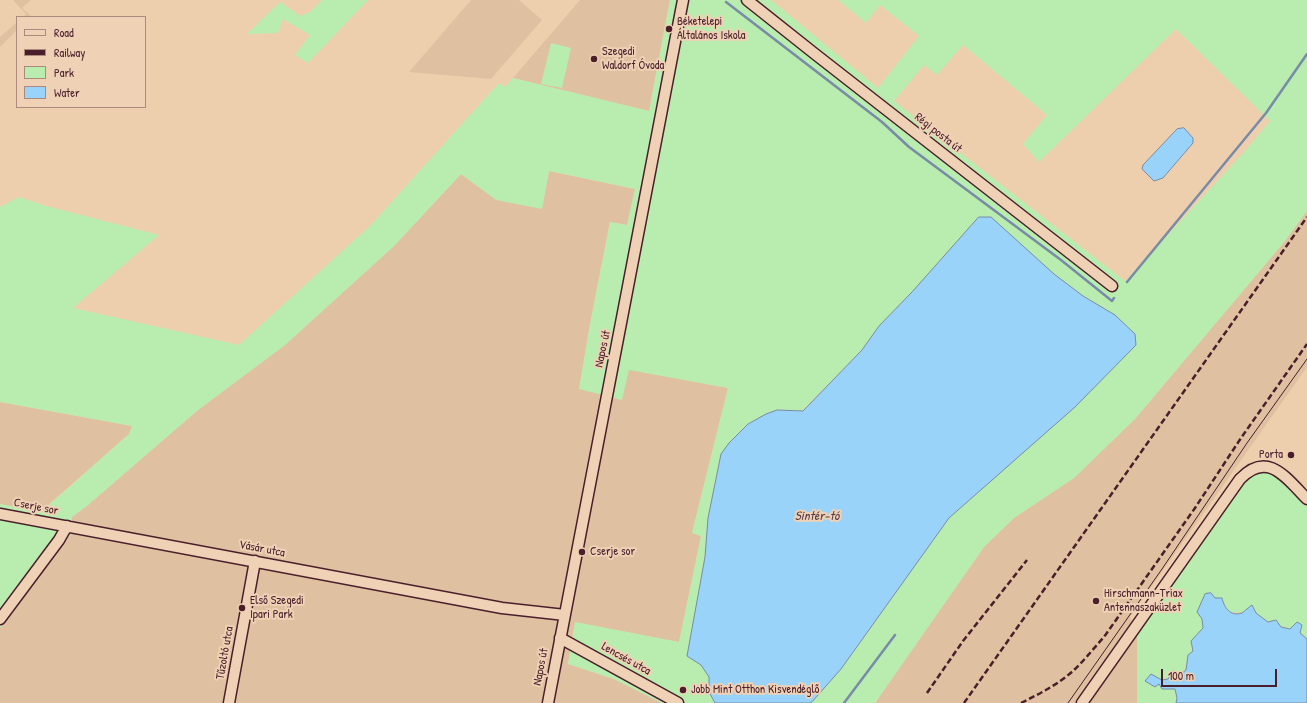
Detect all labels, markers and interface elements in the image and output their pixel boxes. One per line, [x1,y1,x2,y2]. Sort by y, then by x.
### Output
place label: Béketelepi Általános Iskola [677,15,746,43]
legend [16,16,146,108]
text: Road [54,24,74,41]
marker: Béketelepi Általános Iskola [664,24,674,34]
text: Railway [54,44,85,61]
place label: Szegedi Waldorf Óvoda [602,45,664,73]
marker: Szegedi Waldorf Óvoda [589,54,599,64]
text: Park [54,64,74,81]
text: Water [54,84,80,101]
street label: Régi posta út [911,110,965,156]
street label: Napos út [592,329,614,369]
place label: Porta [1259,448,1283,462]
marker: Porta [1286,450,1296,460]
street label: Cserje sor [13,496,59,518]
water label: Sintér-tó [795,509,839,525]
street label: Vásár utca [238,538,286,560]
place label: Cserje sor [590,545,635,559]
marker: Cserje sor [577,547,587,557]
place label: Hirschmann-Triax Antennaszaküzlet [1104,587,1183,615]
place label: Első Szegedi Ipari Park [250,594,304,622]
marker: Hirschmann-Triax Antennaszaküzlet [1091,596,1101,606]
marker: Első Szegedi Ipari Park [237,603,247,613]
street label: Tűzoltó utca [213,625,237,681]
street label: Lencsés utca [599,640,653,678]
street label: Napos út [530,647,552,687]
scale bar [1163,661,1279,687]
text: 100 m [1168,667,1194,684]
place label: Jobb Mint Otthon Kisvendéglő [691,683,819,697]
marker: Jobb Mint Otthon Kisvendéglő [678,685,688,695]

